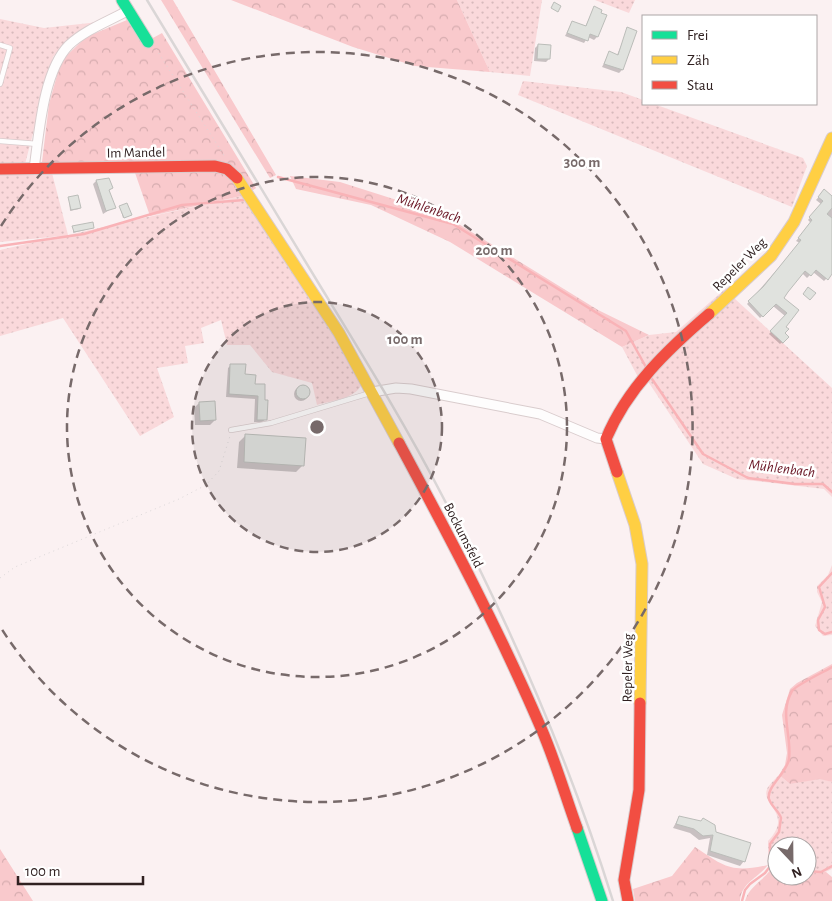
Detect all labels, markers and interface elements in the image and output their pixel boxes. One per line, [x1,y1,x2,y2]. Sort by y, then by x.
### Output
legend [642,15,817,105]
text: Frei [687,28,708,43]
text: Zäh [687,53,710,68]
text: Stau [687,78,714,93]
street label: Im Mandel [107,145,166,161]
text: 300 m [564,155,600,170]
water label: Mühlenbach [395,191,463,226]
street label: Repeler Weg [710,235,769,294]
text: 200 m [475,243,513,258]
text: 100 m [387,332,423,347]
centre of rings [308,418,326,436]
water label: Mühlenbach [748,457,816,480]
street label: Bockumsfeld [441,501,485,570]
street label: Repeler Weg [620,633,636,703]
north arrow [767,836,817,886]
scale bar [18,854,142,886]
text: 100 m [25,864,60,879]
text: N [789,864,804,880]

